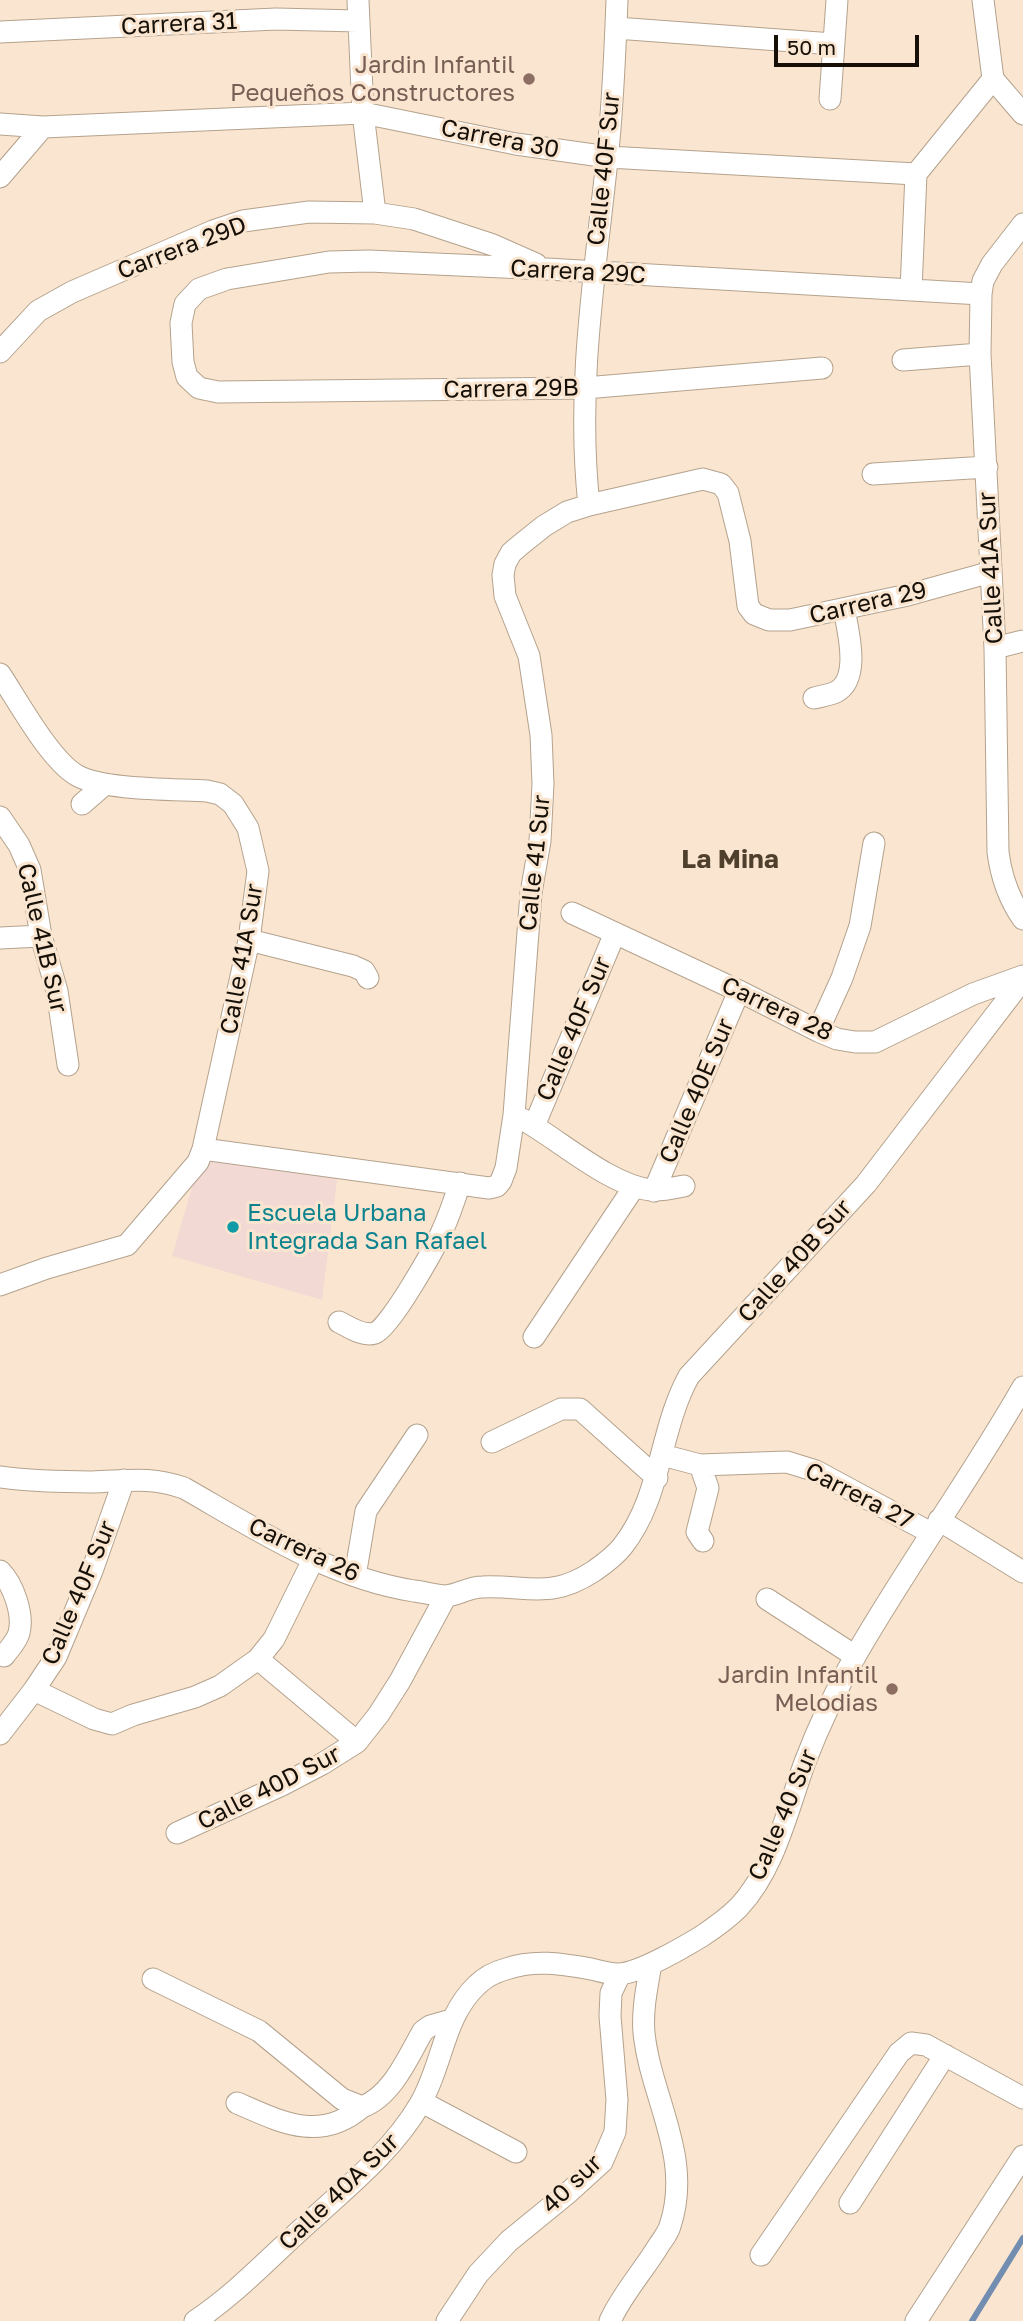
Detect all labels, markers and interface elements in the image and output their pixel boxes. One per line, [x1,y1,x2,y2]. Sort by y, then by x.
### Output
street label: Carrera 31 [120,7,238,41]
scale bar [778,21,923,65]
text: 50 m [787,34,836,60]
place label: Jardin Infantil Pequeños Constructores [230,51,515,107]
marker: Jardin Infantil Pequeños Constructores [521,71,537,87]
street label: Calle 40F Sur [582,91,626,247]
street label: Carrera 30 [438,113,562,165]
street label: Carrera 29D [113,210,251,286]
street label: Carrera 29C [509,254,647,290]
street label: Carrera 29B [443,373,579,405]
street label: Calle 41A Sur [973,491,1009,645]
street label: Carrera 29 [807,576,929,630]
street label: Calle 41 Sur [514,794,556,932]
district label: La Mina [681,844,779,876]
street label: Calle 41B Sur [11,860,73,1016]
street label: Calle 41A Sur [215,881,269,1037]
street label: Calle 40F Sur [531,953,617,1105]
street label: Carrera 28 [717,971,837,1047]
street label: Calle 40E Sur [654,1014,740,1168]
street label: Calle 40B Sur [732,1193,858,1329]
place label: Escuela Urbana Integrada San Rafael [247,1199,487,1255]
marker: Escuela Urbana Integrada San Rafael [225,1219,241,1235]
street label: Carrera 27 [800,1456,918,1536]
street label: Carrera 26 [244,1512,364,1588]
street label: Calle 40F Sur [36,1517,122,1669]
place label: Jardin Infantil Melodias [718,1661,878,1717]
marker: Jardin Infantil Melodias [884,1681,900,1697]
street label: Calle 40D Sur [193,1740,345,1836]
street label: Calle 40 Sur [742,1745,824,1885]
street label: Calle 40A Sur [273,2128,405,2256]
street label: 40 sur [536,2149,608,2219]

